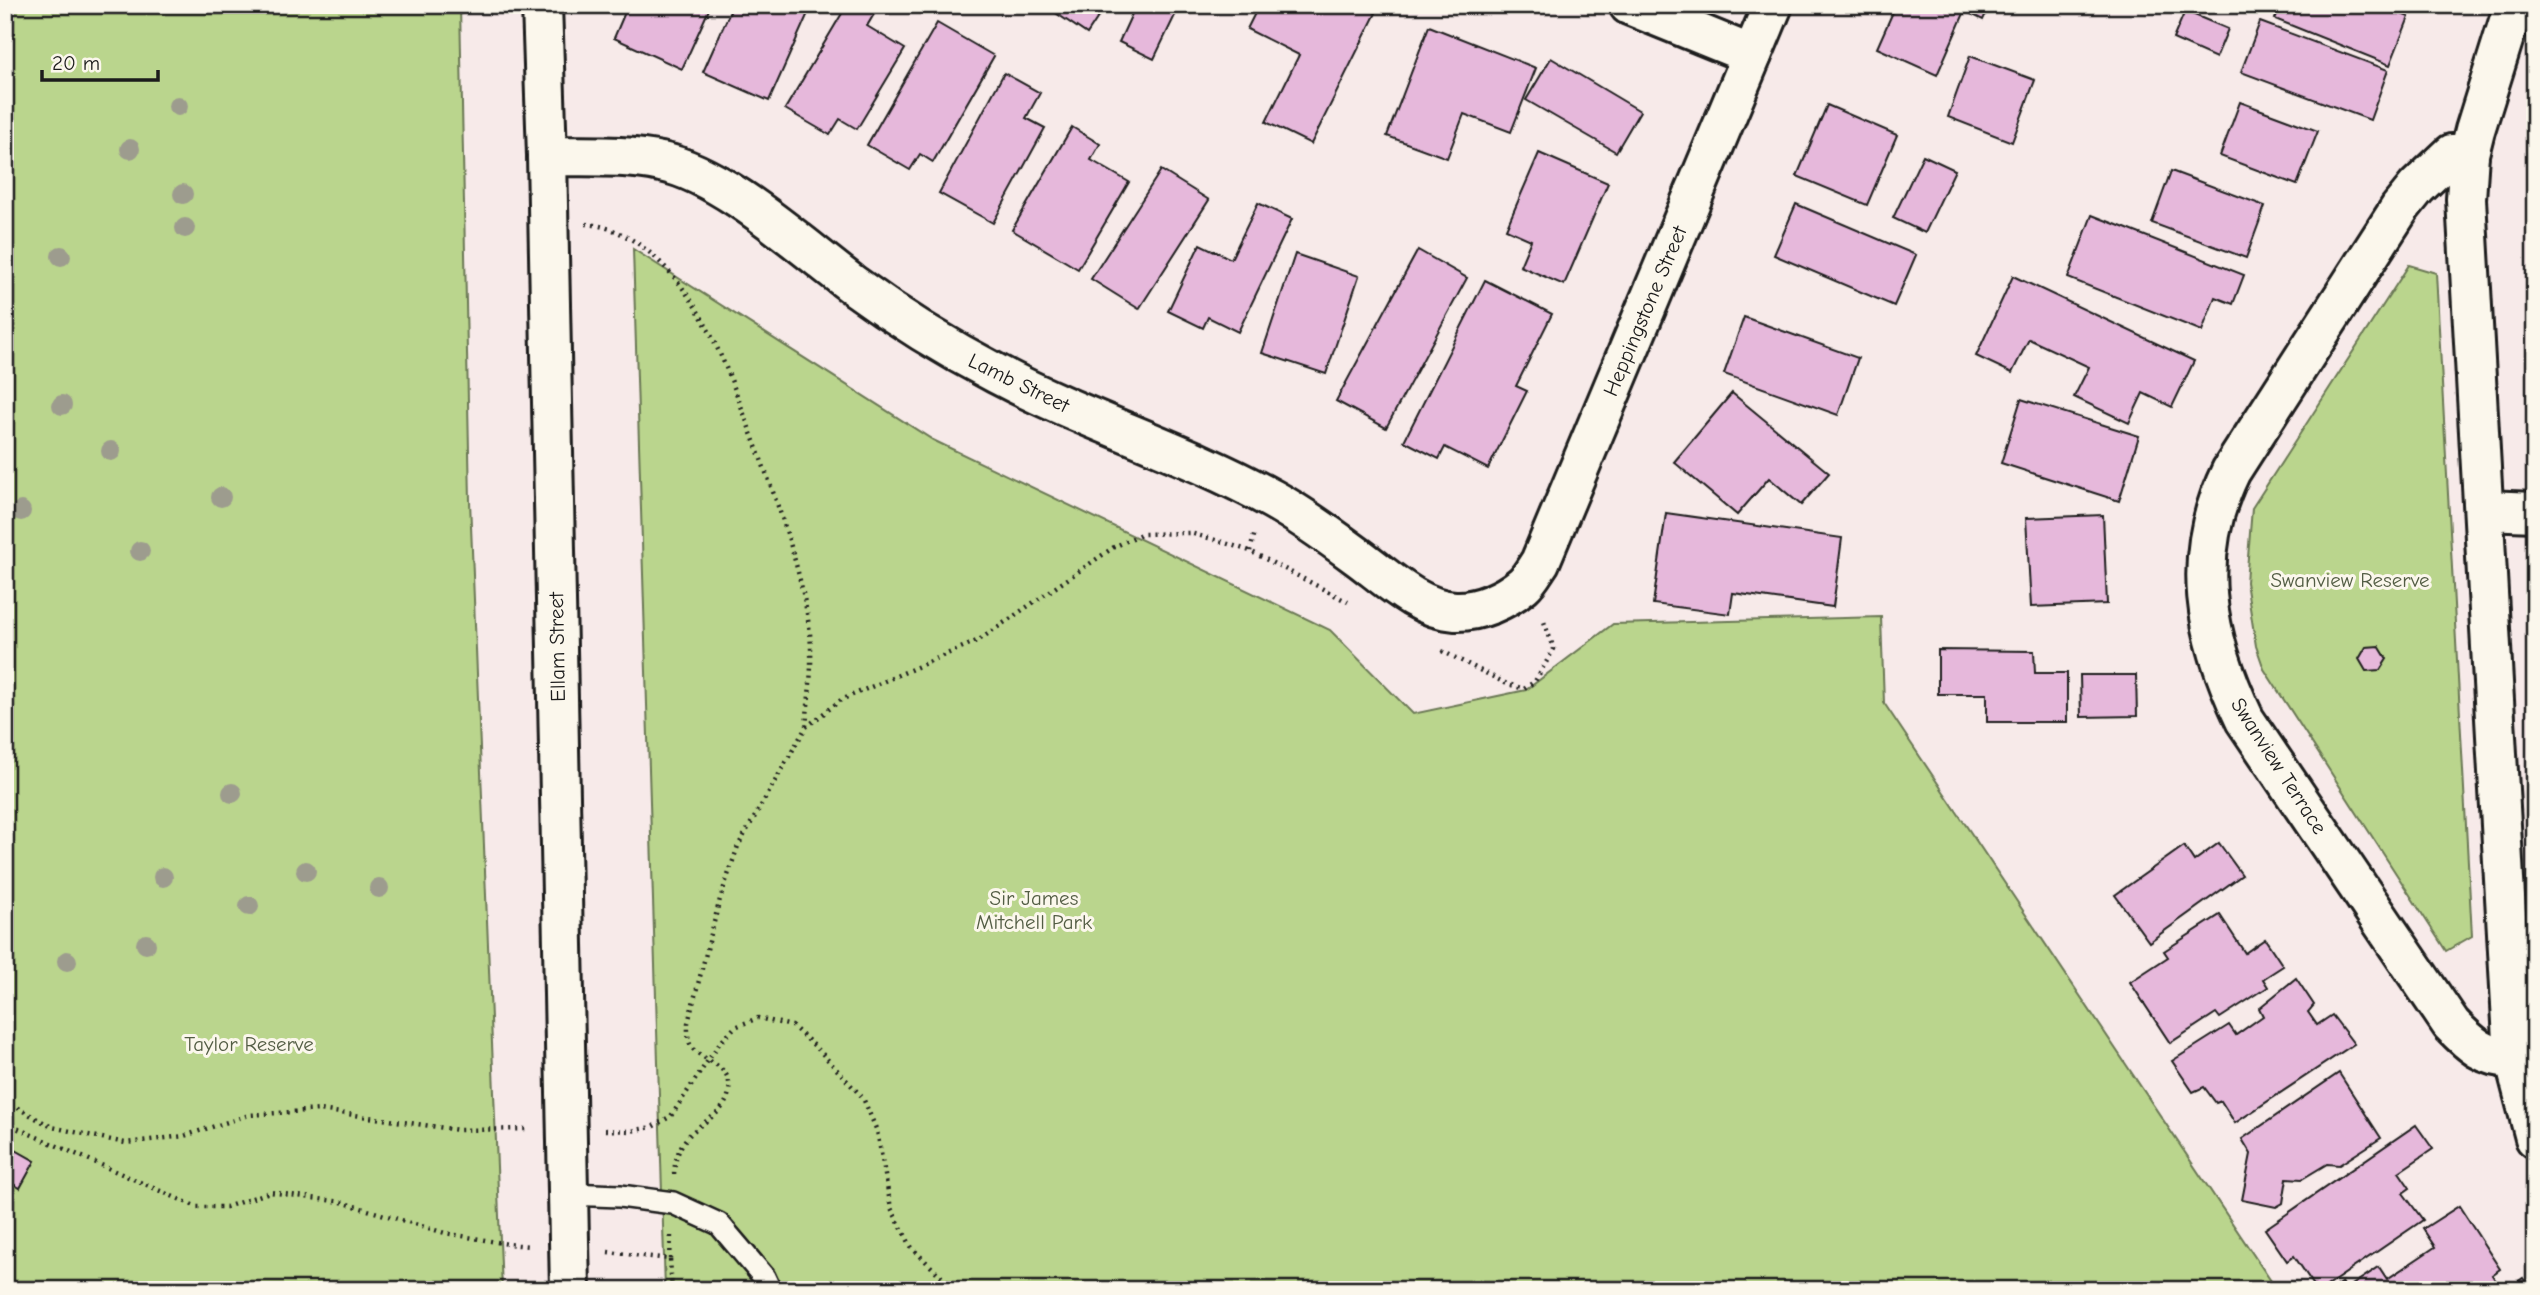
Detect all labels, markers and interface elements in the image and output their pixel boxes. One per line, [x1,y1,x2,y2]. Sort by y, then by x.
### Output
scale bar [42,38,158,82]
text: 20 m [52,51,100,75]
street label: Heppingstone Street [1598,221,1692,400]
street label: Lamb Street [965,348,1074,418]
park label: Swanview Reserve [2270,568,2430,592]
street label: Ellam Street [544,591,570,702]
street label: Swanview Terrace [2226,693,2332,839]
park label: Sir James Mitchell Park [976,886,1092,934]
park label: Taylor Reserve [184,1032,314,1056]

